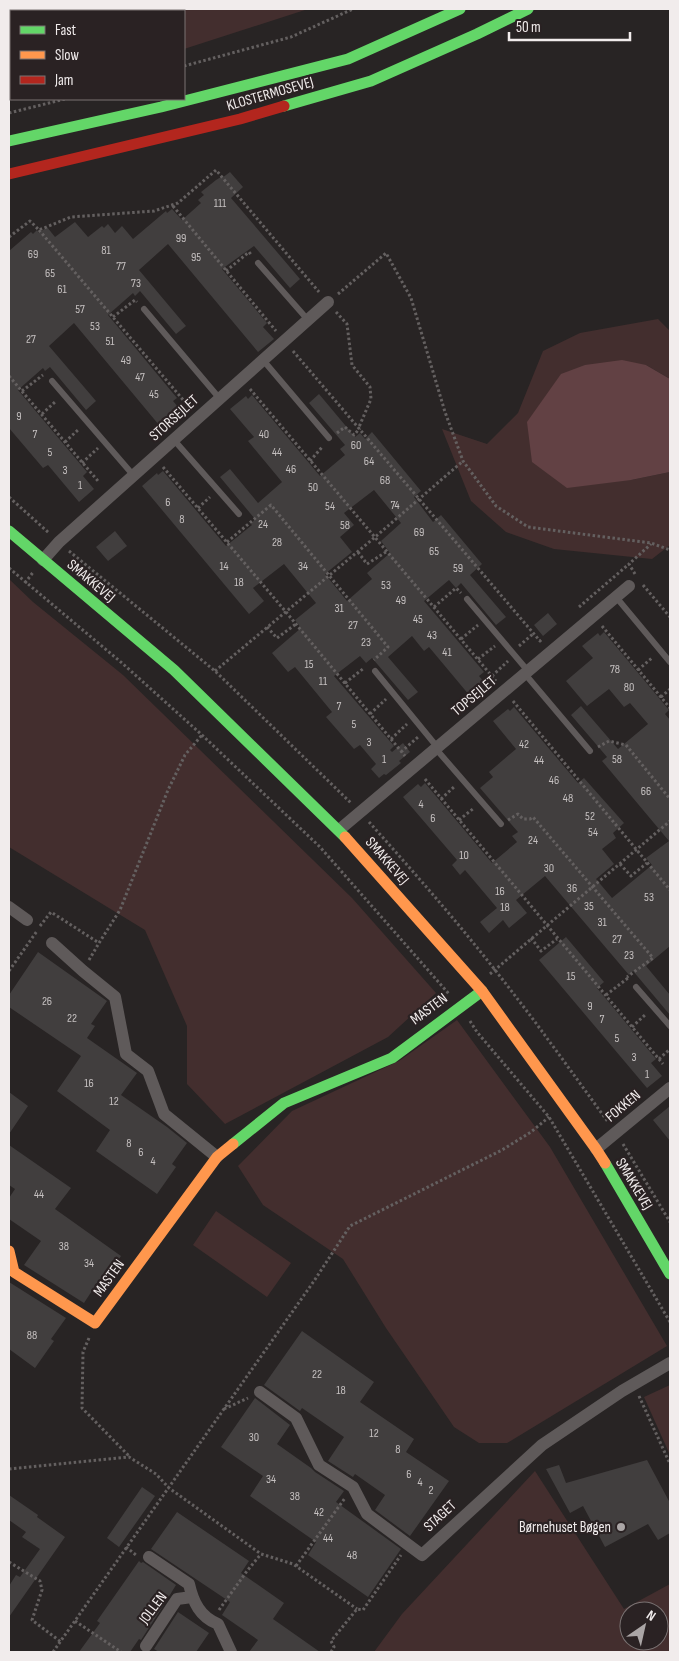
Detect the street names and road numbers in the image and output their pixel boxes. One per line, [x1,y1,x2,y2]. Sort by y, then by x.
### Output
street label: KLOSTERMOSEVEJ [224,73,316,115]
street label: STORSEJLET [145,391,203,445]
street label: SMAKKEVEJ [63,555,119,607]
street label: TOPSEJLET [448,672,500,720]
street label: SMAKKEVEJ [361,833,413,889]
street label: MASTEN [407,989,451,1029]
street label: FOKKEN [601,1086,645,1126]
street label: SMAKKEVEJ [611,1155,657,1213]
street label: MASTEN [89,1256,129,1300]
street label: STAGET [420,1496,460,1536]
street label: JOLLEN [134,1588,171,1629]

